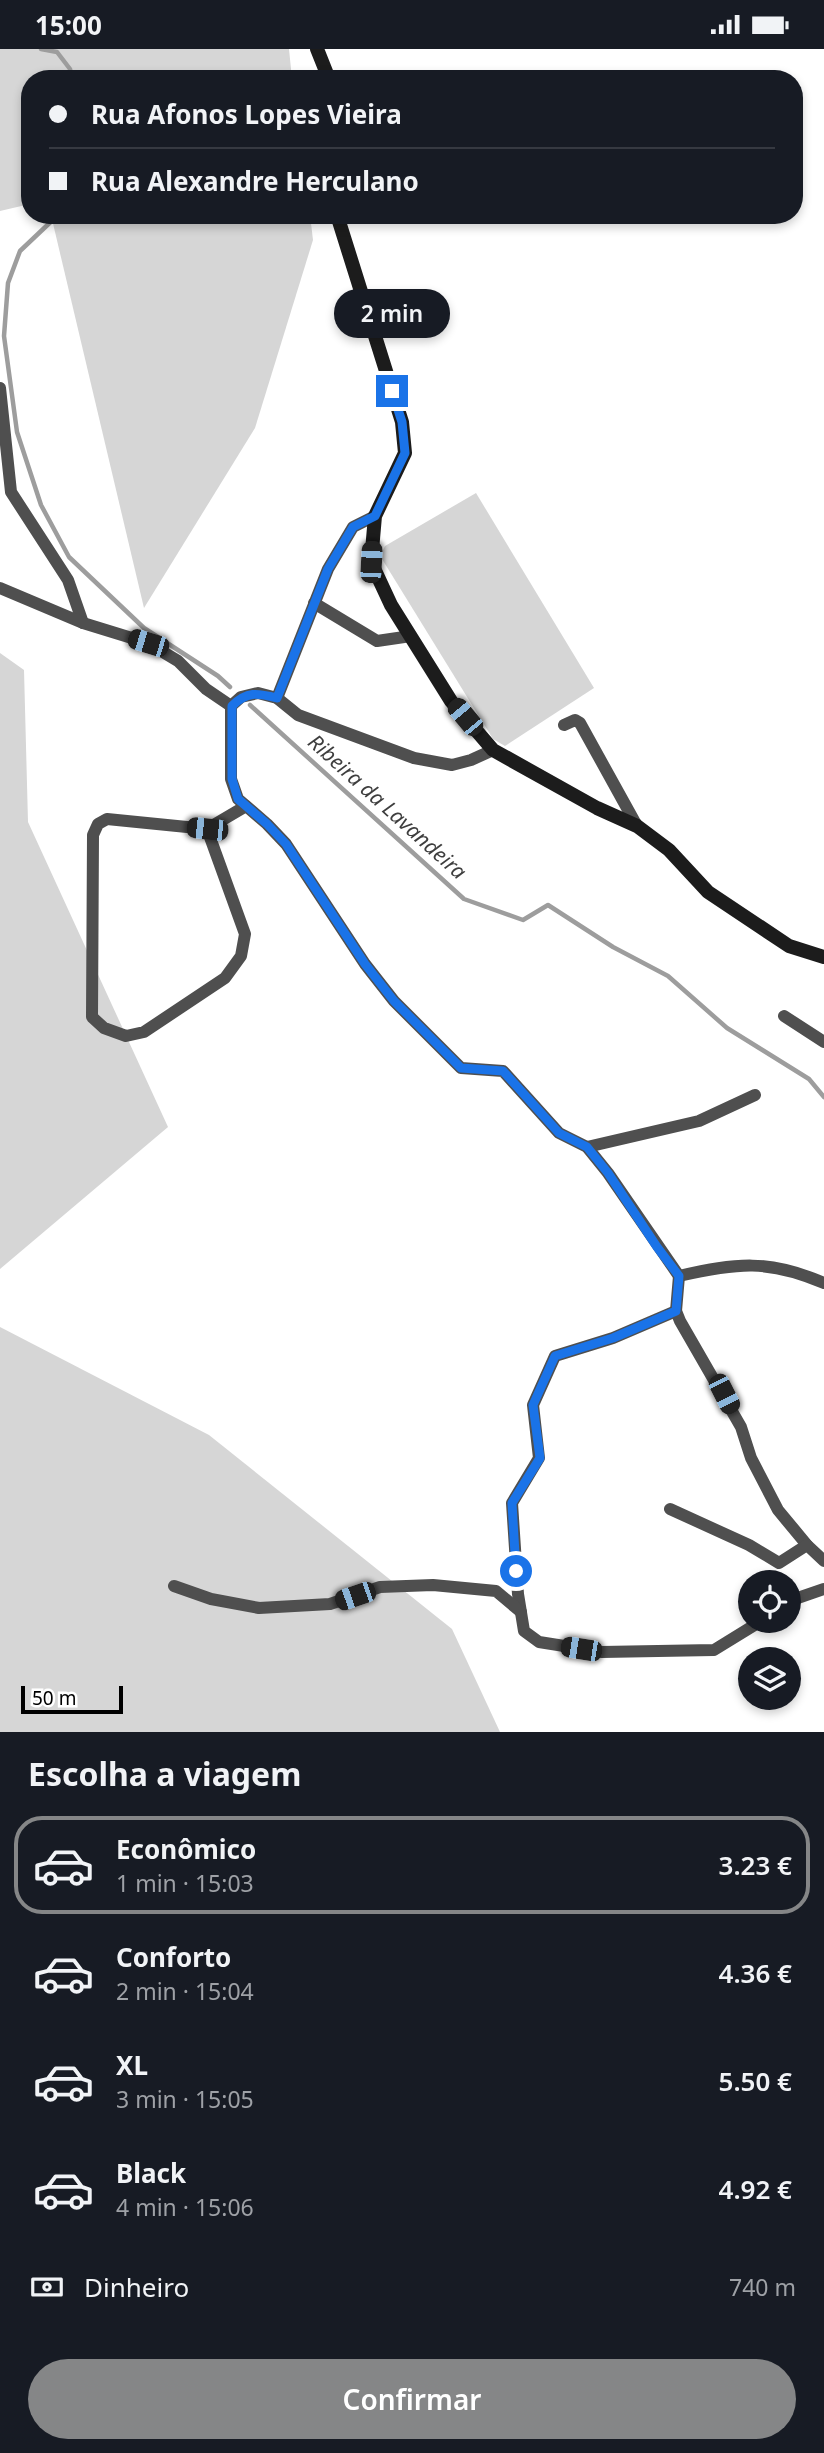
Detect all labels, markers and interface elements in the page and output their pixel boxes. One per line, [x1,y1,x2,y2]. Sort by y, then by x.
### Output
text: 15:00 [35,7,102,43]
text: Rua Afonos Lopes Vieira [91,96,402,132]
text: Rua Alexandre Herculano [91,163,419,199]
callout: 2 min [334,289,450,339]
text: 2 min [361,297,423,329]
route end [376,375,408,407]
car [360,540,383,584]
car [125,627,172,659]
car [444,694,487,740]
water label: Ribeira da Lavandeira [302,728,473,885]
car [186,816,229,842]
car [706,1371,743,1417]
route start [500,1555,532,1587]
map controls [738,1570,801,1710]
button: locate [738,1570,801,1633]
car [332,1579,379,1613]
car [559,1635,604,1663]
button: layers [738,1647,801,1710]
scale bar [21,1683,122,1715]
text: 50 m [32,1685,76,1711]
text: Escolha a viagem [28,1752,301,1795]
text: Econômico [116,1831,256,1867]
icon: car [32,1834,95,1897]
text: 3.23 € [719,1847,792,1883]
text: 1 min · 15:03 [116,1867,254,1899]
text: Conforto [116,1939,231,1975]
icon: car [32,1942,95,2005]
text: 4.36 € [719,1955,792,1991]
text: 2 min · 15:04 [116,1975,254,2007]
text: XL [116,2047,148,2083]
icon: car [32,2050,95,2113]
text: 5.50 € [719,2063,792,2099]
text: 3 min · 15:05 [116,2083,254,2115]
text: Black [116,2155,186,2191]
icon: car [32,2158,95,2221]
text: 4.92 € [719,2171,792,2207]
text: 4 min · 15:06 [116,2191,254,2223]
icon: cash [28,2268,66,2306]
text: Dinheiro [84,2269,189,2305]
text: 740 m [729,2271,796,2303]
button: Confirmar [28,2359,796,2439]

